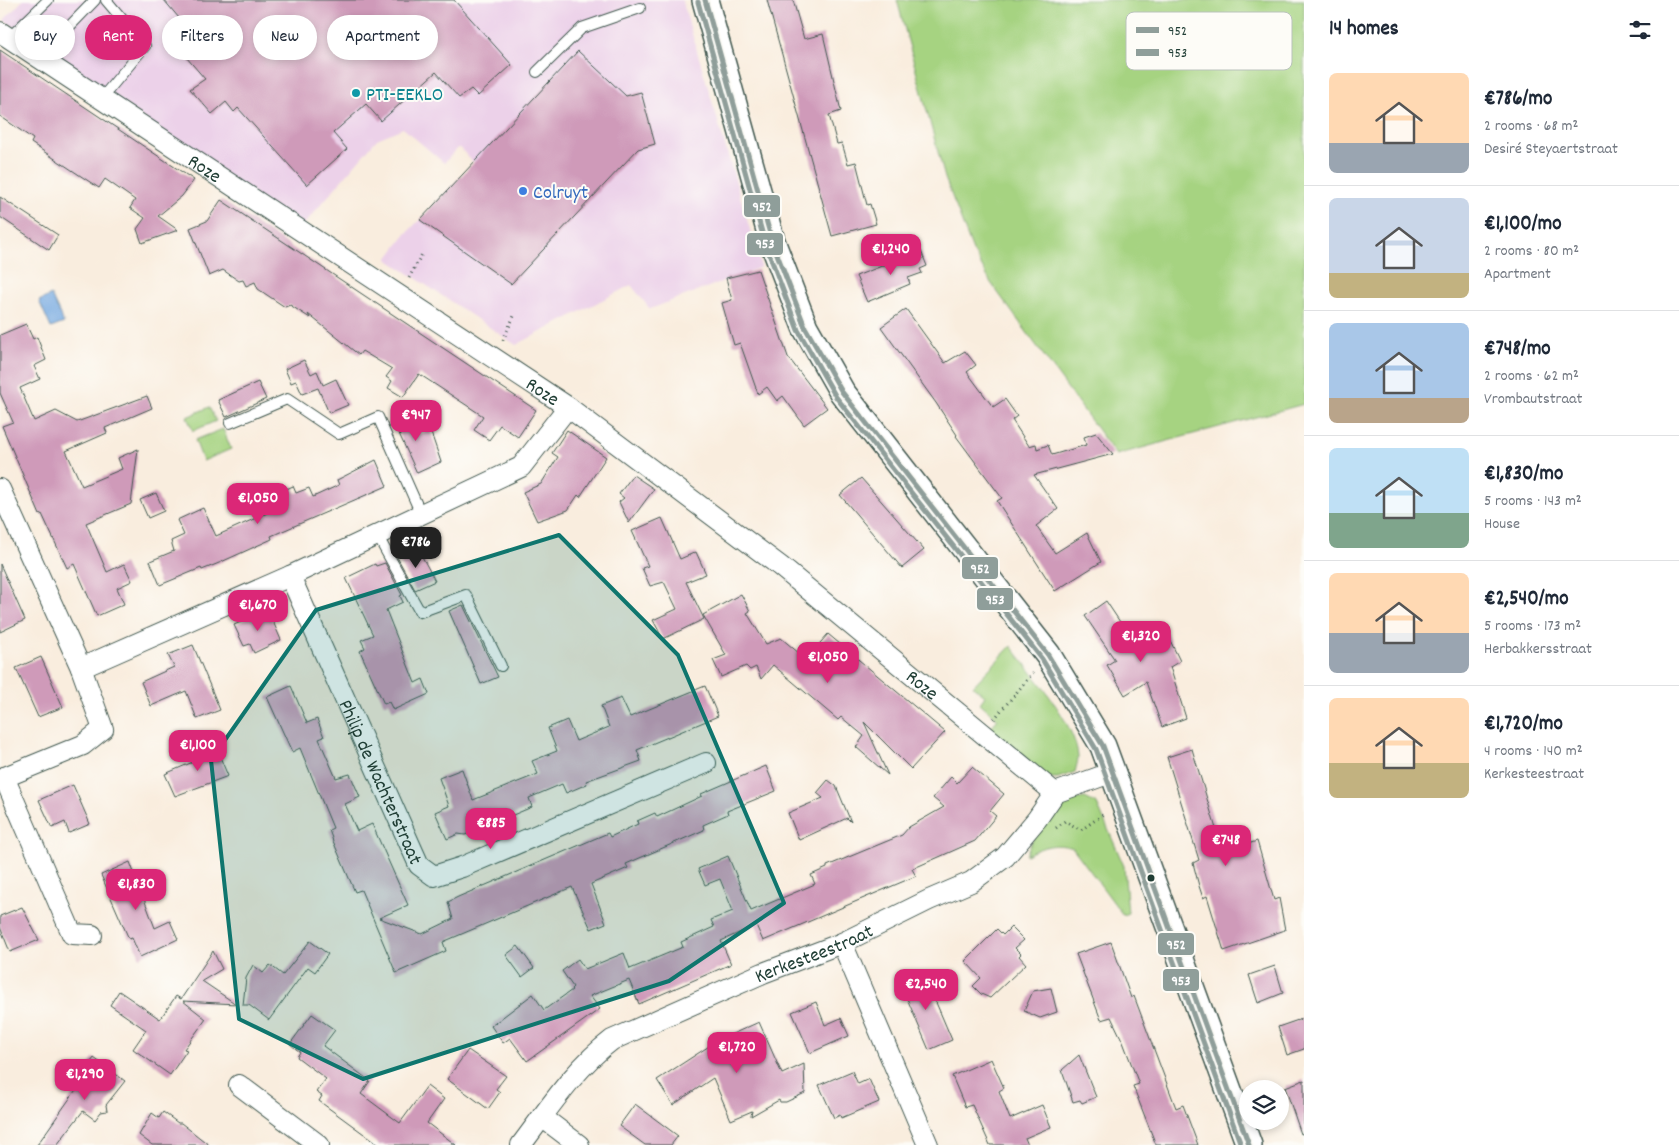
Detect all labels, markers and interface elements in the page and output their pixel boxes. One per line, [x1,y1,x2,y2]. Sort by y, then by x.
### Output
legend [1126,12,1292,70]
chip: Buy [15,15,75,60]
chip: Rent [85,15,152,60]
chip: Filters [162,15,243,60]
chip: New [253,15,317,60]
chip: Apartment [327,15,438,60]
text: 14 homes [1329,15,1399,45]
icon: filters [1626,16,1654,44]
text: 952 [1168,22,1187,42]
text: 953 [1168,44,1187,64]
place label: PTI-EEKLO [366,82,443,110]
text: €786/mo [1484,85,1552,115]
marker: PTI-EEKLO [350,87,362,99]
icon: home [1369,93,1429,153]
text: 2 rooms · 68 m² [1484,115,1578,138]
text: Desiré Steyaertstraat [1484,138,1618,161]
street label: Roze [181,149,226,191]
place label: Colruyt [533,180,588,208]
marker: Colruyt [517,185,529,197]
line badge: 952 [743,194,781,218]
text: 952 [752,198,772,218]
text: €1,100/mo [1484,210,1562,240]
icon: home [1369,218,1429,278]
line badge: 953 [746,232,784,256]
pin: €1,240 [850,234,932,276]
text: 953 [755,235,775,255]
text: €1,240 [872,238,910,261]
text: 2 rooms · 80 m² [1484,240,1579,263]
text: Apartment [1484,263,1551,286]
text: €748/mo [1484,335,1551,365]
icon: home [1369,343,1429,403]
text: 2 rooms · 62 m² [1484,365,1579,388]
street label: Roze [519,372,564,415]
text: Vrombautstraat [1484,388,1582,411]
pin: €947 [386,400,446,442]
text: €947 [401,404,431,427]
text: €1,830/mo [1484,460,1563,490]
icon: home [1369,468,1429,528]
pin: €1,050 [217,482,299,525]
text: €1,050 [238,487,278,510]
text: 5 rooms · 143 m² [1484,490,1582,513]
text: House [1484,513,1520,536]
pin: €786 [386,526,446,569]
text: €786 [401,531,431,554]
line badge: 952 [961,556,999,580]
text: 952 [970,560,990,580]
text: €2,540/mo [1484,585,1569,615]
line badge: 953 [976,587,1014,611]
pin: €1,670 [217,590,299,632]
text: 953 [985,591,1005,611]
icon: home [1369,593,1429,653]
text: €1,670 [239,594,277,617]
text: 5 rooms · 173 m² [1484,615,1581,638]
pin: €1,320 [1100,620,1182,663]
text: €1,320 [1122,625,1160,648]
text: Herbakkersstraat [1484,638,1592,661]
pin: €1,050 [787,642,869,684]
text: €1,050 [808,646,848,669]
street label: Roze [899,664,944,708]
street label: Philip de Wachterstraat [330,696,428,870]
text: €1,720/mo [1484,710,1563,740]
icon: home [1369,718,1429,778]
pin: €1,100 [157,730,239,772]
text: €1,100 [180,734,216,757]
text: 4 rooms · 140 m² [1484,740,1583,763]
text: Kerkesteestraat [1484,763,1584,786]
pin: €885 [461,808,521,850]
text: €885 [476,812,506,835]
pin: €748 [1196,824,1256,867]
text: €748 [1212,829,1240,852]
pin: €1,830 [95,868,177,911]
text: €1,830 [117,873,155,896]
unlabelled marker [1146,873,1156,883]
street label: Kerkesteestraat [751,919,879,992]
line badge: 952 [1157,932,1195,956]
text: 952 [1166,936,1186,956]
pin: €2,540 [885,968,967,1011]
line badge: 953 [1162,968,1200,992]
text: 953 [1171,972,1191,992]
text: €2,540 [905,973,947,996]
pin: €1,720 [696,1032,778,1074]
text: €1,720 [718,1036,756,1059]
pin: €1,290 [44,1058,126,1101]
text: €1,290 [66,1063,104,1086]
map controls [1239,1080,1289,1130]
button: layers [1239,1080,1289,1130]

